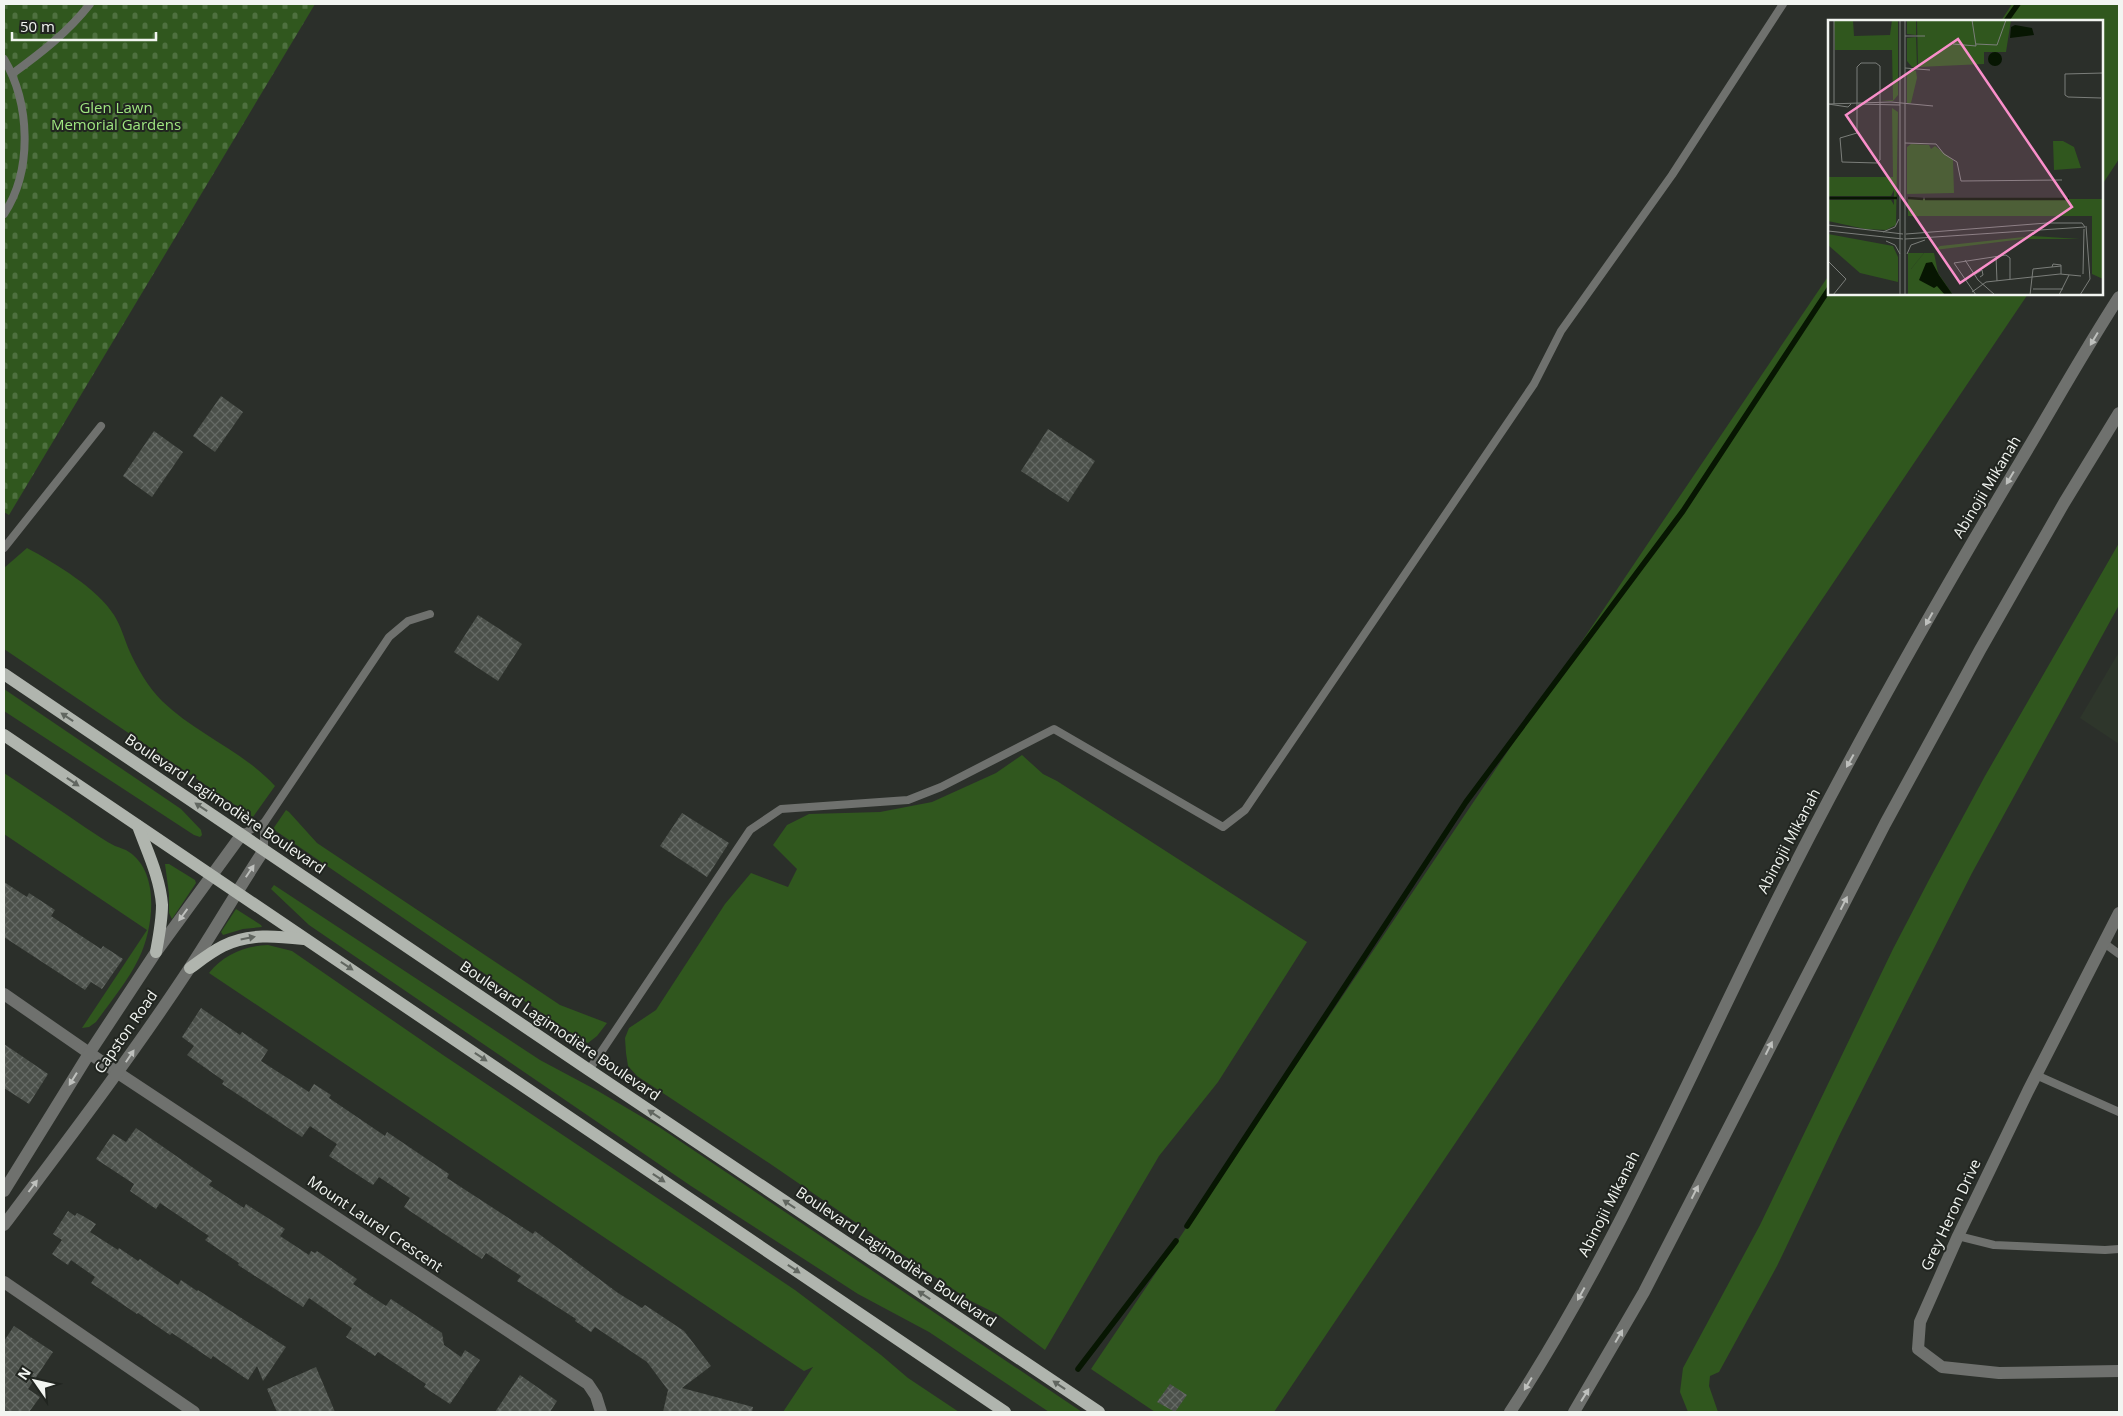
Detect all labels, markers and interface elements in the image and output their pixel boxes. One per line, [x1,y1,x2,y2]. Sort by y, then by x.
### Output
scale bar [12,10,156,42]
text: 50 m [20,16,55,36]
inset map [1828,20,2103,295]
park label: Glen Lawn Memorial Gardens [51,97,181,134]
one-way arrow [2089,333,2098,346]
street label: Abinojii Mikanah [1948,432,2025,541]
one-way arrow [2006,472,2015,485]
one-way arrow [1924,612,1933,626]
one-way arrow [60,712,73,721]
street label: Boulevard Lagimodière Boulevard [122,729,330,878]
one-way arrow [1846,754,1854,768]
one-way arrow [67,777,80,787]
street label: Abinojii Mikanah [1752,785,1824,897]
one-way arrow [195,802,208,812]
one-way arrow [245,864,255,878]
one-way arrow [1840,896,1848,910]
one-way arrow [178,908,188,922]
one-way arrow [241,934,257,942]
street label: Boulevard Lagimodière Boulevard [457,956,665,1105]
one-way arrow [340,961,354,971]
street label: Capston Road [89,986,161,1077]
one-way arrow [1765,1040,1773,1055]
one-way arrow [125,1049,135,1062]
one-way arrow [475,1052,488,1062]
one-way arrow [68,1072,77,1085]
one-way arrow [647,1109,660,1119]
street label: Abinojii Mikanah [1573,1147,1643,1260]
street label: Grey Heron Drive [1915,1155,1985,1274]
street label: Mount Laurel Crescent [304,1170,447,1276]
one-way arrow [653,1173,666,1183]
one-way arrow [28,1179,38,1193]
street label: Boulevard Lagimodière Boulevard [793,1182,1001,1331]
one-way arrow [1691,1185,1699,1199]
one-way arrow [782,1199,795,1209]
one-way arrow [787,1264,801,1274]
one-way arrow [1576,1287,1585,1300]
one-way arrow [917,1290,930,1300]
one-way arrow [1615,1329,1624,1342]
north arrow [10,1356,60,1406]
text: N [13,1363,35,1383]
one-way arrow [1523,1378,1532,1391]
one-way arrow [1052,1380,1065,1390]
one-way arrow [1580,1389,1589,1402]

